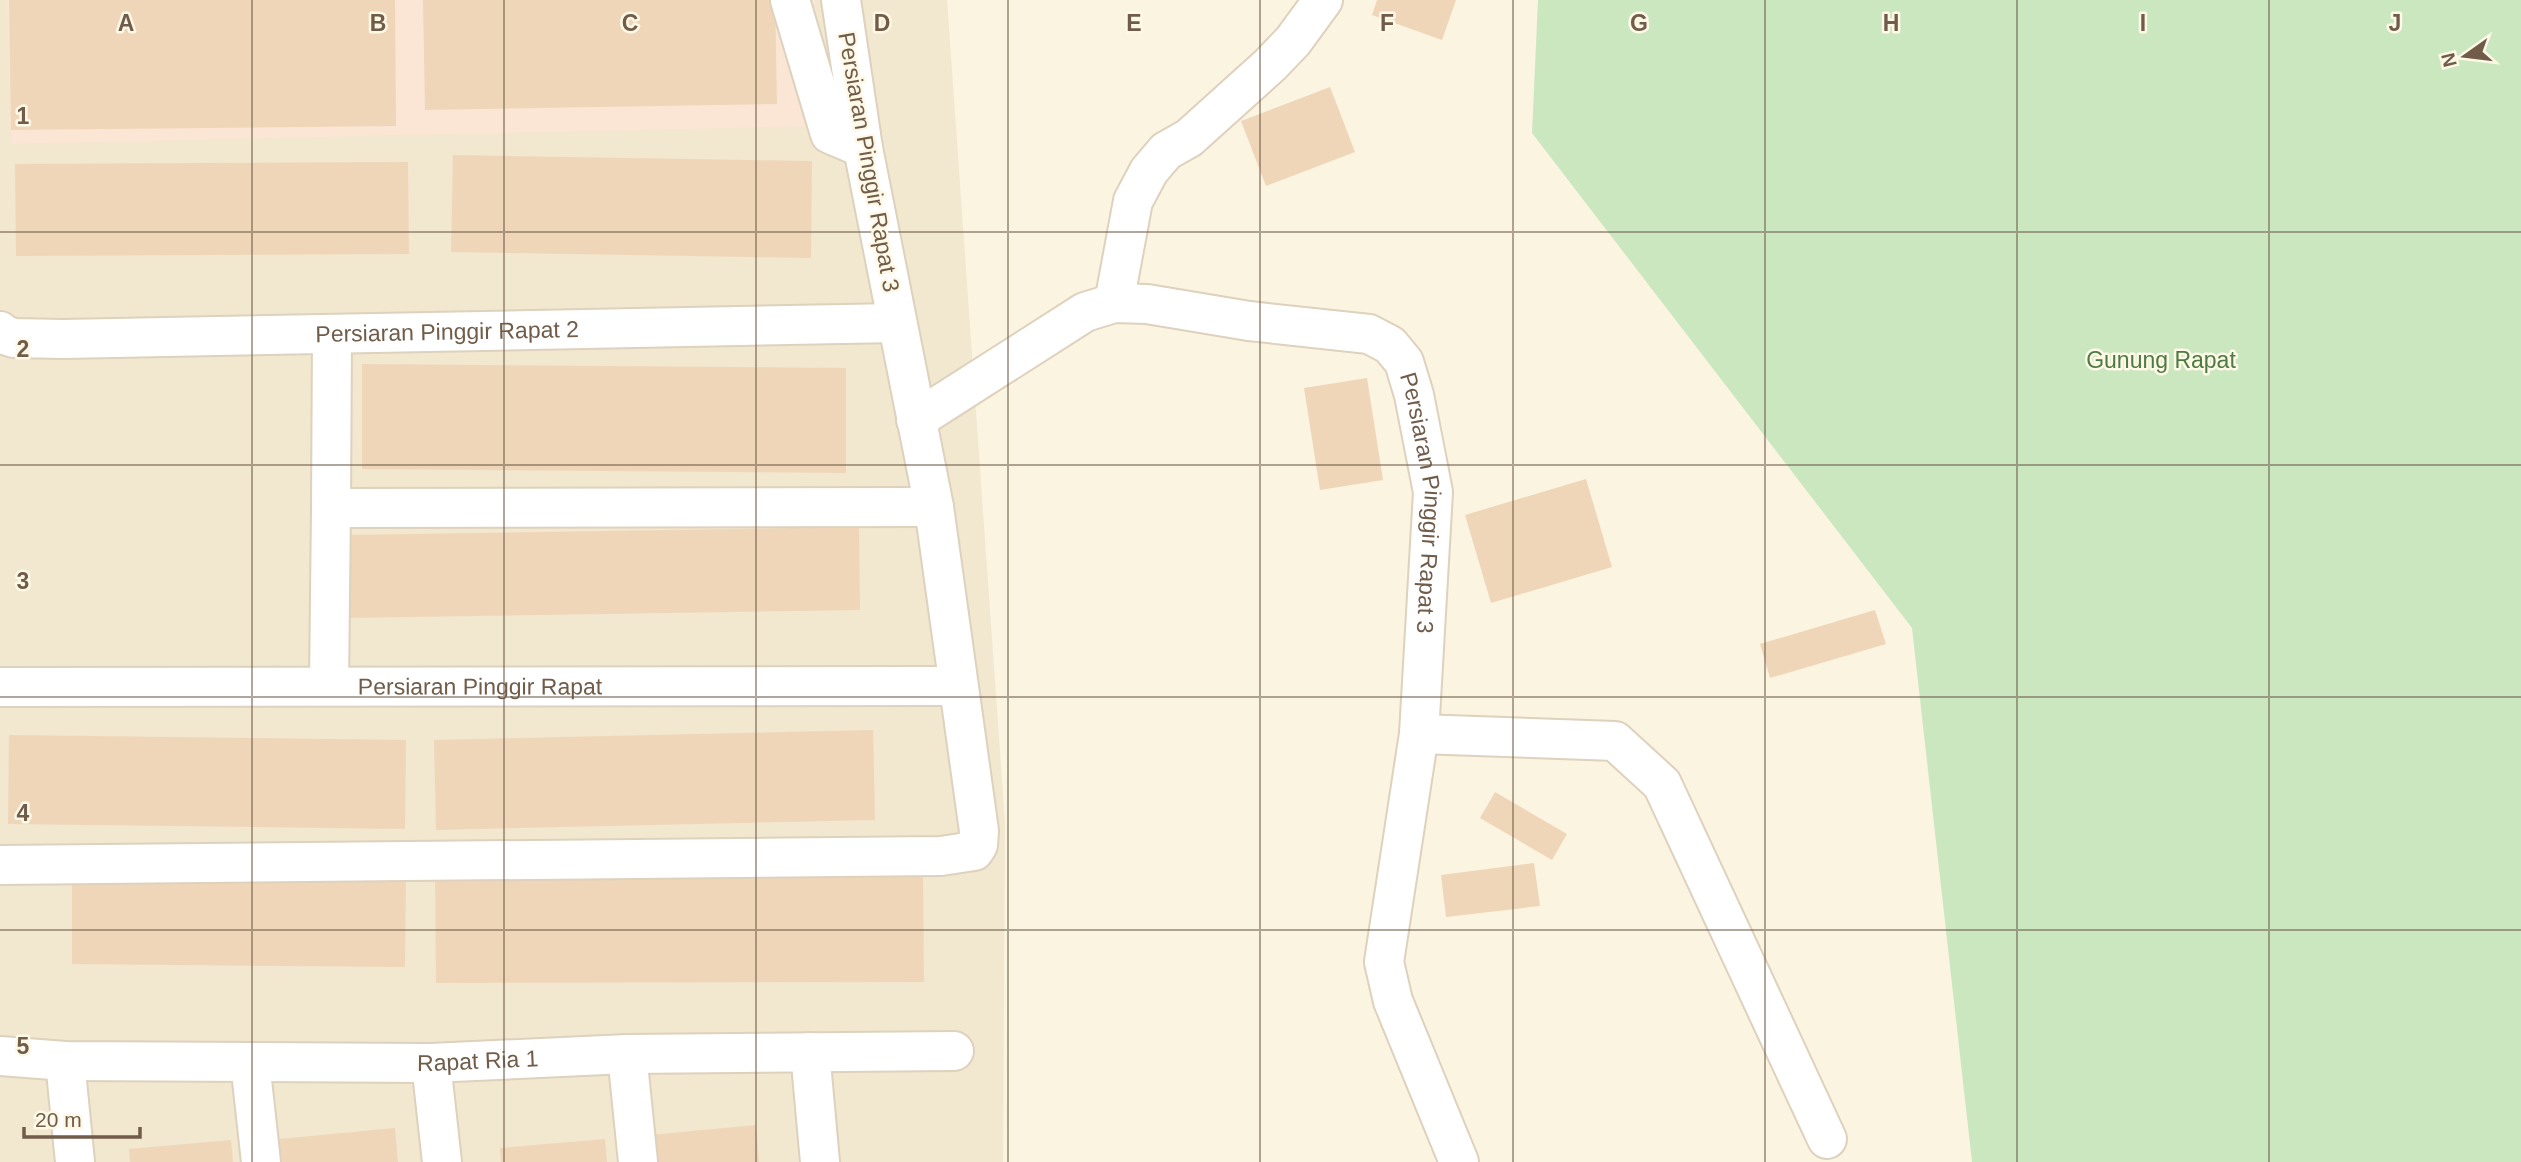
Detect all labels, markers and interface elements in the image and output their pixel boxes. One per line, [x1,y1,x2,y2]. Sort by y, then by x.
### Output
text: A [118,10,134,36]
text: B [370,10,386,36]
text: C [622,10,638,36]
text: D [874,10,890,36]
text: E [1126,10,1142,36]
text: F [1380,10,1394,36]
text: G [1630,10,1648,36]
text: H [1883,10,1899,36]
text: I [2140,10,2146,36]
text: J [2389,10,2401,36]
north arrow [2430,21,2500,91]
street label: Persiaran Pinggir Rapat 3 [833,30,905,294]
text: N [2437,51,2461,69]
text: 1 [17,103,30,129]
street label: Persiaran Pinggir Rapat 2 [315,316,579,347]
text: 2 [17,336,29,362]
park label: Gunung Rapat [2086,347,2236,373]
street label: Persiaran Pinggir Rapat 3 [1395,369,1446,634]
text: 3 [17,568,29,594]
street label: Persiaran Pinggir Rapat [358,673,603,700]
text: 4 [17,800,30,826]
text: 5 [17,1033,30,1059]
street label: Rapat Ria 1 [417,1045,539,1076]
scale bar [24,1096,140,1140]
text: 20 m [35,1108,82,1131]

